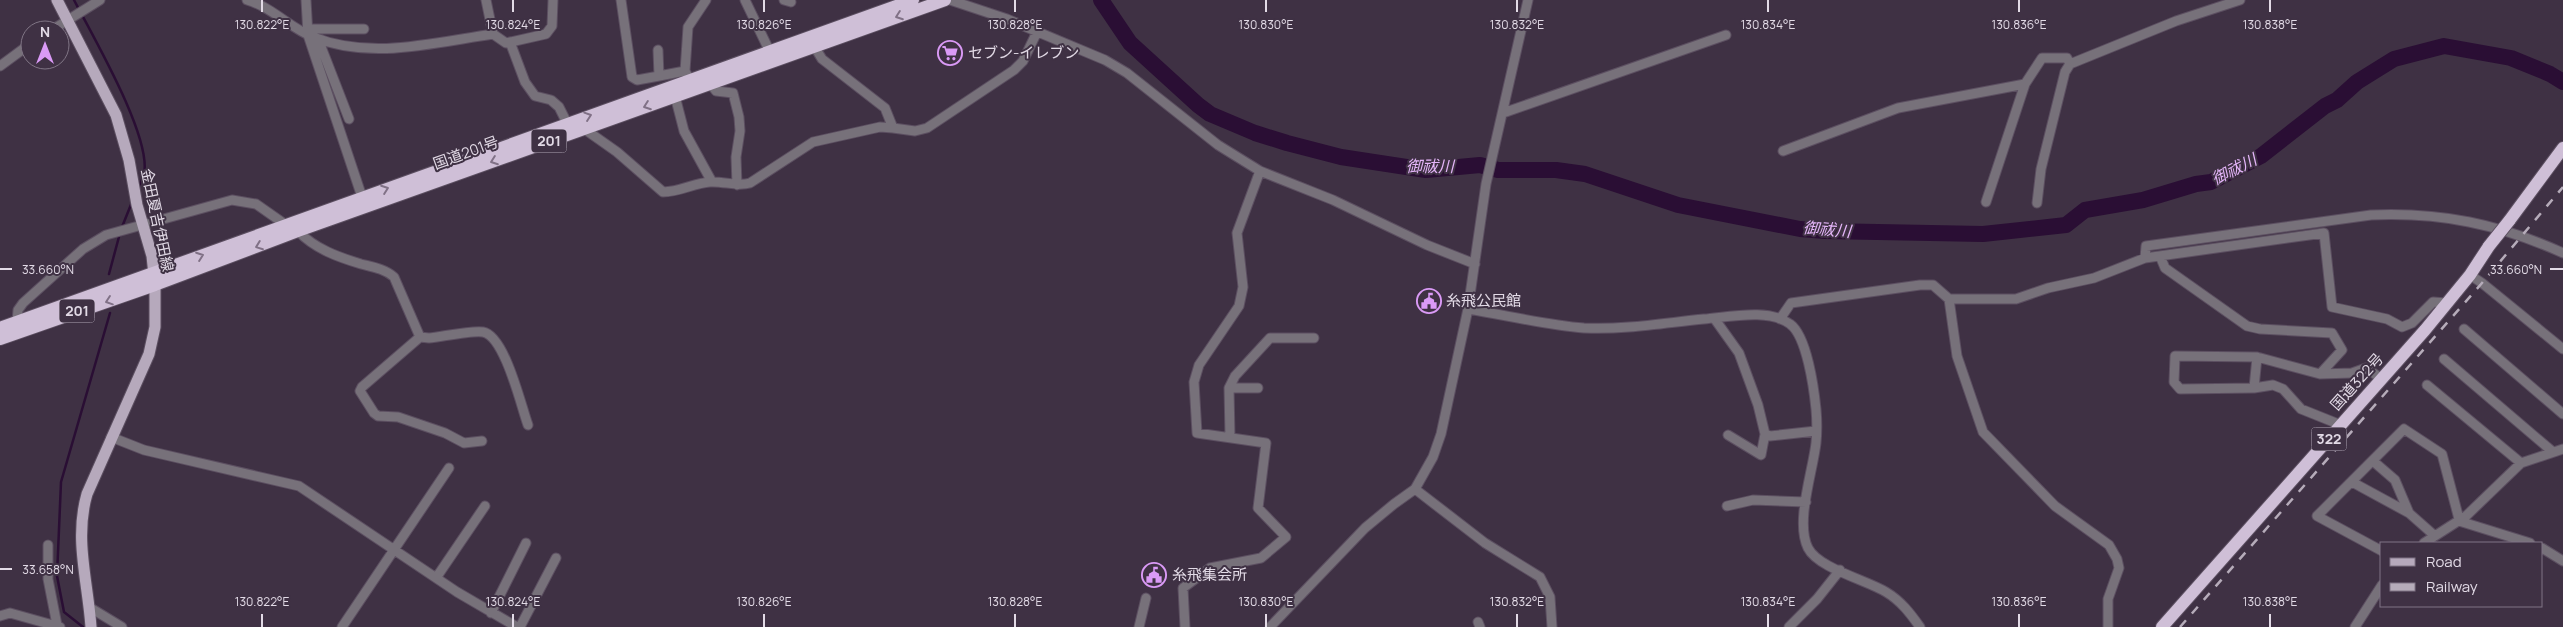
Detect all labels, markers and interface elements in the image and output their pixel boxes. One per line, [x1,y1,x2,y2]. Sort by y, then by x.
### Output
one-way arrow [895,10,904,20]
text: 130.822°E [235,16,289,33]
text: 130.824°E [486,16,540,33]
text: 130.826°E [736,16,792,33]
text: 130.828°E [988,16,1042,33]
text: 130.830°E [1239,16,1294,33]
text: 130.832°E [1490,16,1544,33]
text: 130.834°E [1741,16,1795,33]
text: 130.836°E [1992,16,2047,33]
text: 130.838°E [2243,16,2297,33]
north arrow [20,20,70,70]
text: N [40,22,50,41]
supermarket icon: セブン-イレブン [937,40,963,66]
place label: セブン-イレブン [968,42,1079,63]
one-way arrow [643,100,651,110]
one-way arrow [583,112,591,122]
road number: 201 [532,130,566,152]
street label: 国道201号 [430,131,502,174]
water label: 御祓川 [2208,147,2262,190]
one-way arrow [490,155,498,165]
water label: 御祓川 [1406,155,1456,177]
street label: 金田夏吉伊田線 [136,166,179,273]
one-way arrow [381,185,389,195]
water label: 御祓川 [1802,216,1854,242]
one-way arrow [255,240,263,250]
one-way arrow [195,252,204,262]
text: 33.660°N [22,261,74,278]
text: 33.660°N [2490,261,2542,278]
public building icon: 糸飛公民館 [1416,288,1442,314]
place label: 糸飛公民館 [1446,290,1521,311]
one-way arrow [105,295,114,305]
road number: 201 [60,300,94,322]
street label: 国道322号 [2325,348,2388,415]
road number: 322 [2312,428,2346,450]
legend [2380,542,2543,607]
text: Road [2426,551,2462,572]
text: 33.658°N [22,561,74,578]
public building icon: 糸飛集会所 [1141,562,1167,588]
place label: 糸飛集会所 [1172,564,1247,585]
text: Railway [2426,576,2478,597]
text: 130.822°E [235,593,289,610]
text: 130.824°E [486,593,540,610]
text: 130.826°E [736,593,792,610]
text: 130.828°E [988,593,1042,610]
text: 130.830°E [1239,593,1294,610]
text: 130.832°E [1490,593,1544,610]
text: 130.834°E [1741,593,1795,610]
text: 130.836°E [1992,593,2047,610]
text: 130.838°E [2243,593,2297,610]

